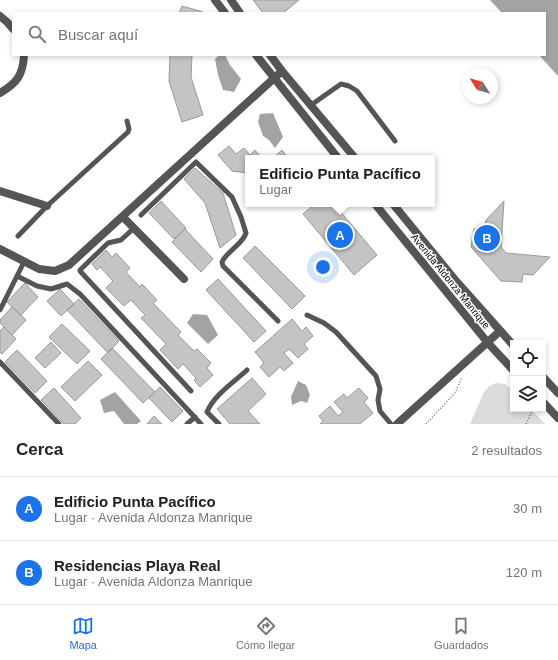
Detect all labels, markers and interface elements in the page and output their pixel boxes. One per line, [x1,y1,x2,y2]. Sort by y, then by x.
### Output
search box [12,12,546,56]
icon: search [26,23,48,45]
text: Buscar aquí [58,26,138,43]
north arrow [462,68,498,104]
popup [245,155,435,207]
text: Edificio Punta Pacífico [259,165,421,182]
text: Lugar [259,182,292,197]
pin: A [327,220,353,250]
pin: B [474,223,500,253]
street label: Avenida Aldonza Manrique [409,232,493,331]
your location [313,257,333,277]
map controls [510,340,546,412]
button: locate [510,340,546,376]
button: layers [510,376,546,412]
text: Cerca [16,440,63,459]
text: 2 resultados [471,443,542,458]
text: Edificio Punta Pacífico [54,493,216,510]
text: A [24,501,34,516]
text: 30 m [513,501,542,516]
text: Lugar · Avenida Aldonza Manrique [54,510,253,525]
text: Residencias Playa Real [54,557,221,574]
text: B [24,565,34,580]
text: 120 m [506,565,542,580]
text: Lugar · Avenida Aldonza Manrique [54,574,253,589]
tab: Mapa [69,615,97,651]
tab: Cómo llegar [236,615,295,651]
tab: Guardados [434,615,489,651]

